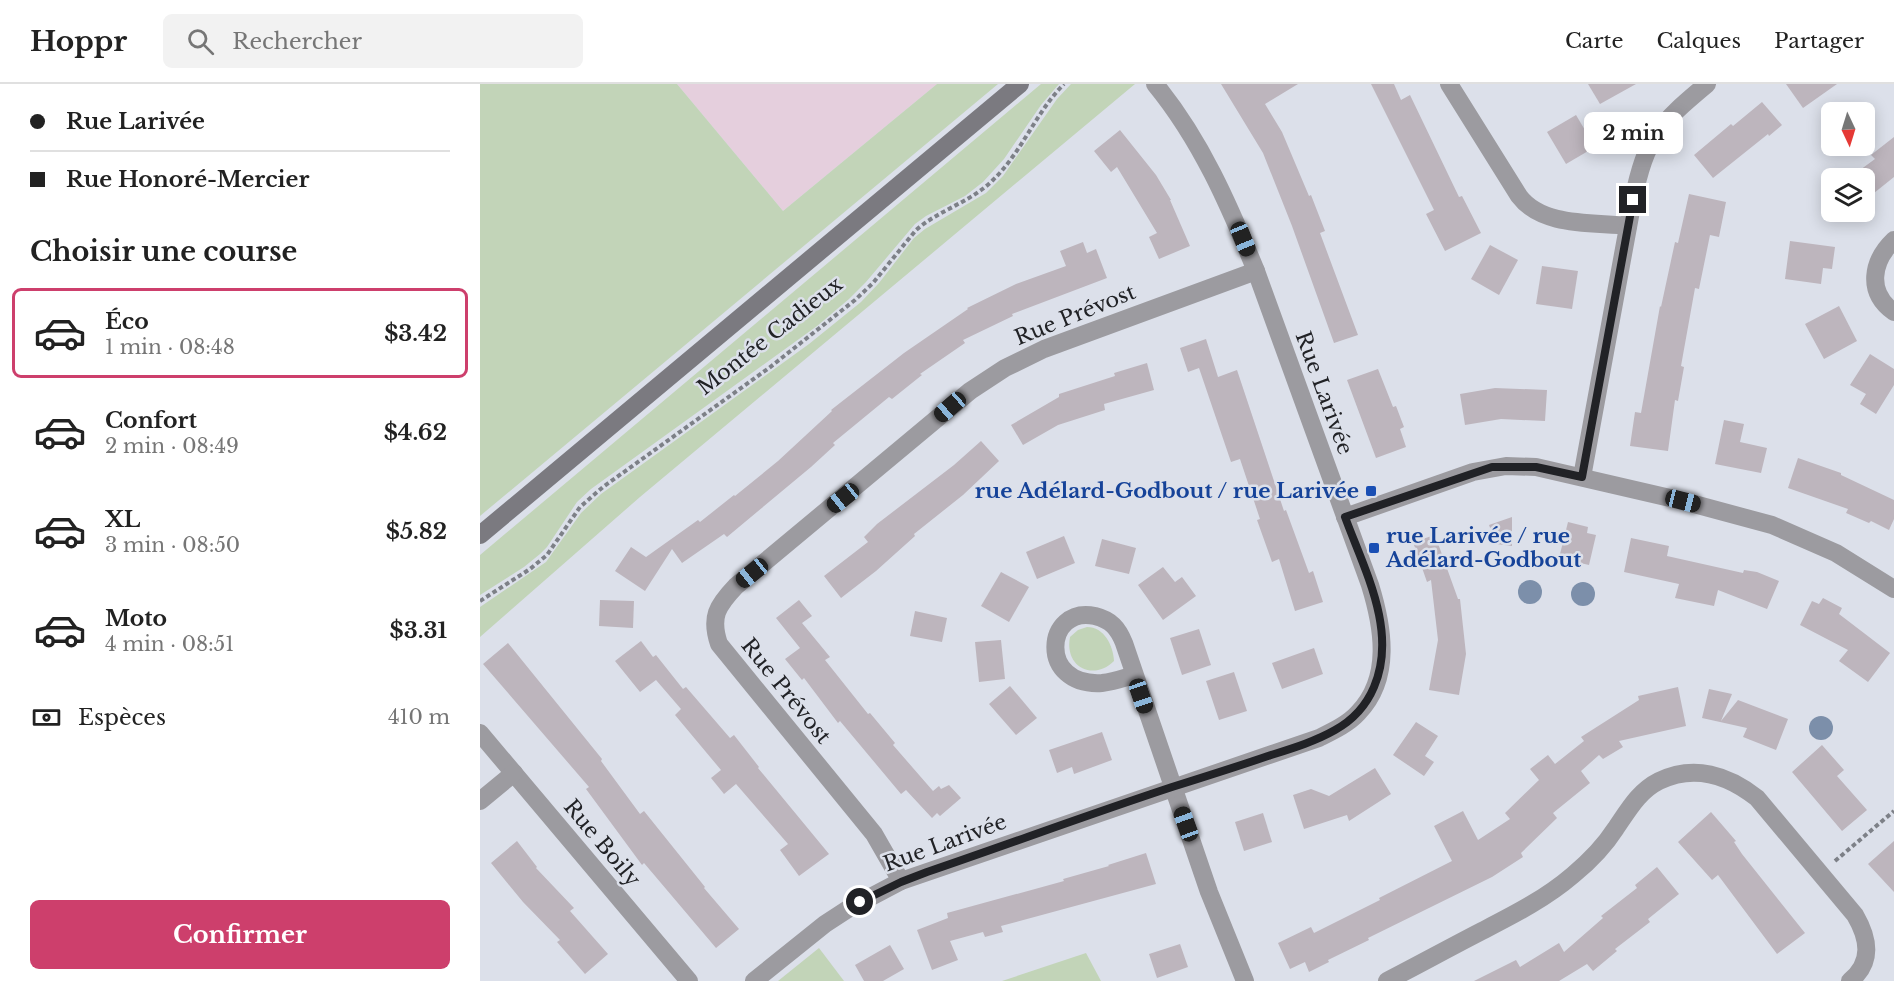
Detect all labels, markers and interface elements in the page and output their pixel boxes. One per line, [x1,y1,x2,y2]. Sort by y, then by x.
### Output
search box [163,14,583,68]
text: Hoppr [30,24,127,59]
icon: search [184,25,217,58]
text: Rechercher [232,28,362,55]
text: Carte [1565,28,1623,54]
text: Calques [1656,28,1741,54]
text: Partager [1774,28,1864,54]
north arrow [1821,102,1875,156]
map controls [1821,102,1875,222]
text: Rue Larivée [66,108,205,135]
callout: 2 min [1584,113,1682,155]
text: 2 min [1602,121,1665,145]
text: Rue Honoré-Mercier [66,166,309,193]
button: layers [1821,168,1875,222]
route end [1619,186,1646,213]
car [1228,219,1258,259]
text: Choisir une course [30,235,297,268]
street label: Montée Cadieux [692,271,848,401]
street label: Rue Prévost [1011,279,1139,351]
icon: car [33,306,87,360]
text: Éco [105,308,149,335]
text: $3.42 [384,320,447,347]
street label: Rue Larivée [1290,328,1358,458]
text: 1 min · 08:48 [105,335,235,359]
car [931,388,969,426]
icon: car [33,405,87,459]
text: Confort [105,407,197,434]
text: $4.62 [384,419,447,446]
text: 2 min · 08:49 [105,434,239,458]
place label: rue Adélard-Godbout / rue Larivée [975,478,1359,504]
car [823,480,863,516]
marker: rue Adélard-Godbout / rue Larivée [1364,484,1378,498]
car [1663,488,1703,514]
icon: car [33,504,87,558]
text: XL [105,506,140,533]
text: $5.82 [386,518,447,545]
place label: rue Larivée / rue Adélard-Godbout [1385,523,1581,573]
text: 3 min · 08:50 [105,533,240,557]
marker: rue Larivée / rue Adélard-Godbout [1367,541,1381,555]
car [732,555,772,591]
icon: car [33,603,87,657]
text: Moto [105,605,167,632]
text: $3.31 [389,617,447,644]
text: 4 min · 08:51 [105,632,234,656]
street label: Rue Prévost [736,633,836,749]
car [1127,676,1155,716]
icon: cash [30,701,63,734]
text: Espèces [78,704,166,731]
text: 410 m [388,705,450,729]
street label: Rue Boily [558,794,646,892]
car [1171,804,1201,844]
street label: Rue Larivée [880,809,1010,877]
route start [846,888,873,915]
button: Confirmer [30,900,450,969]

